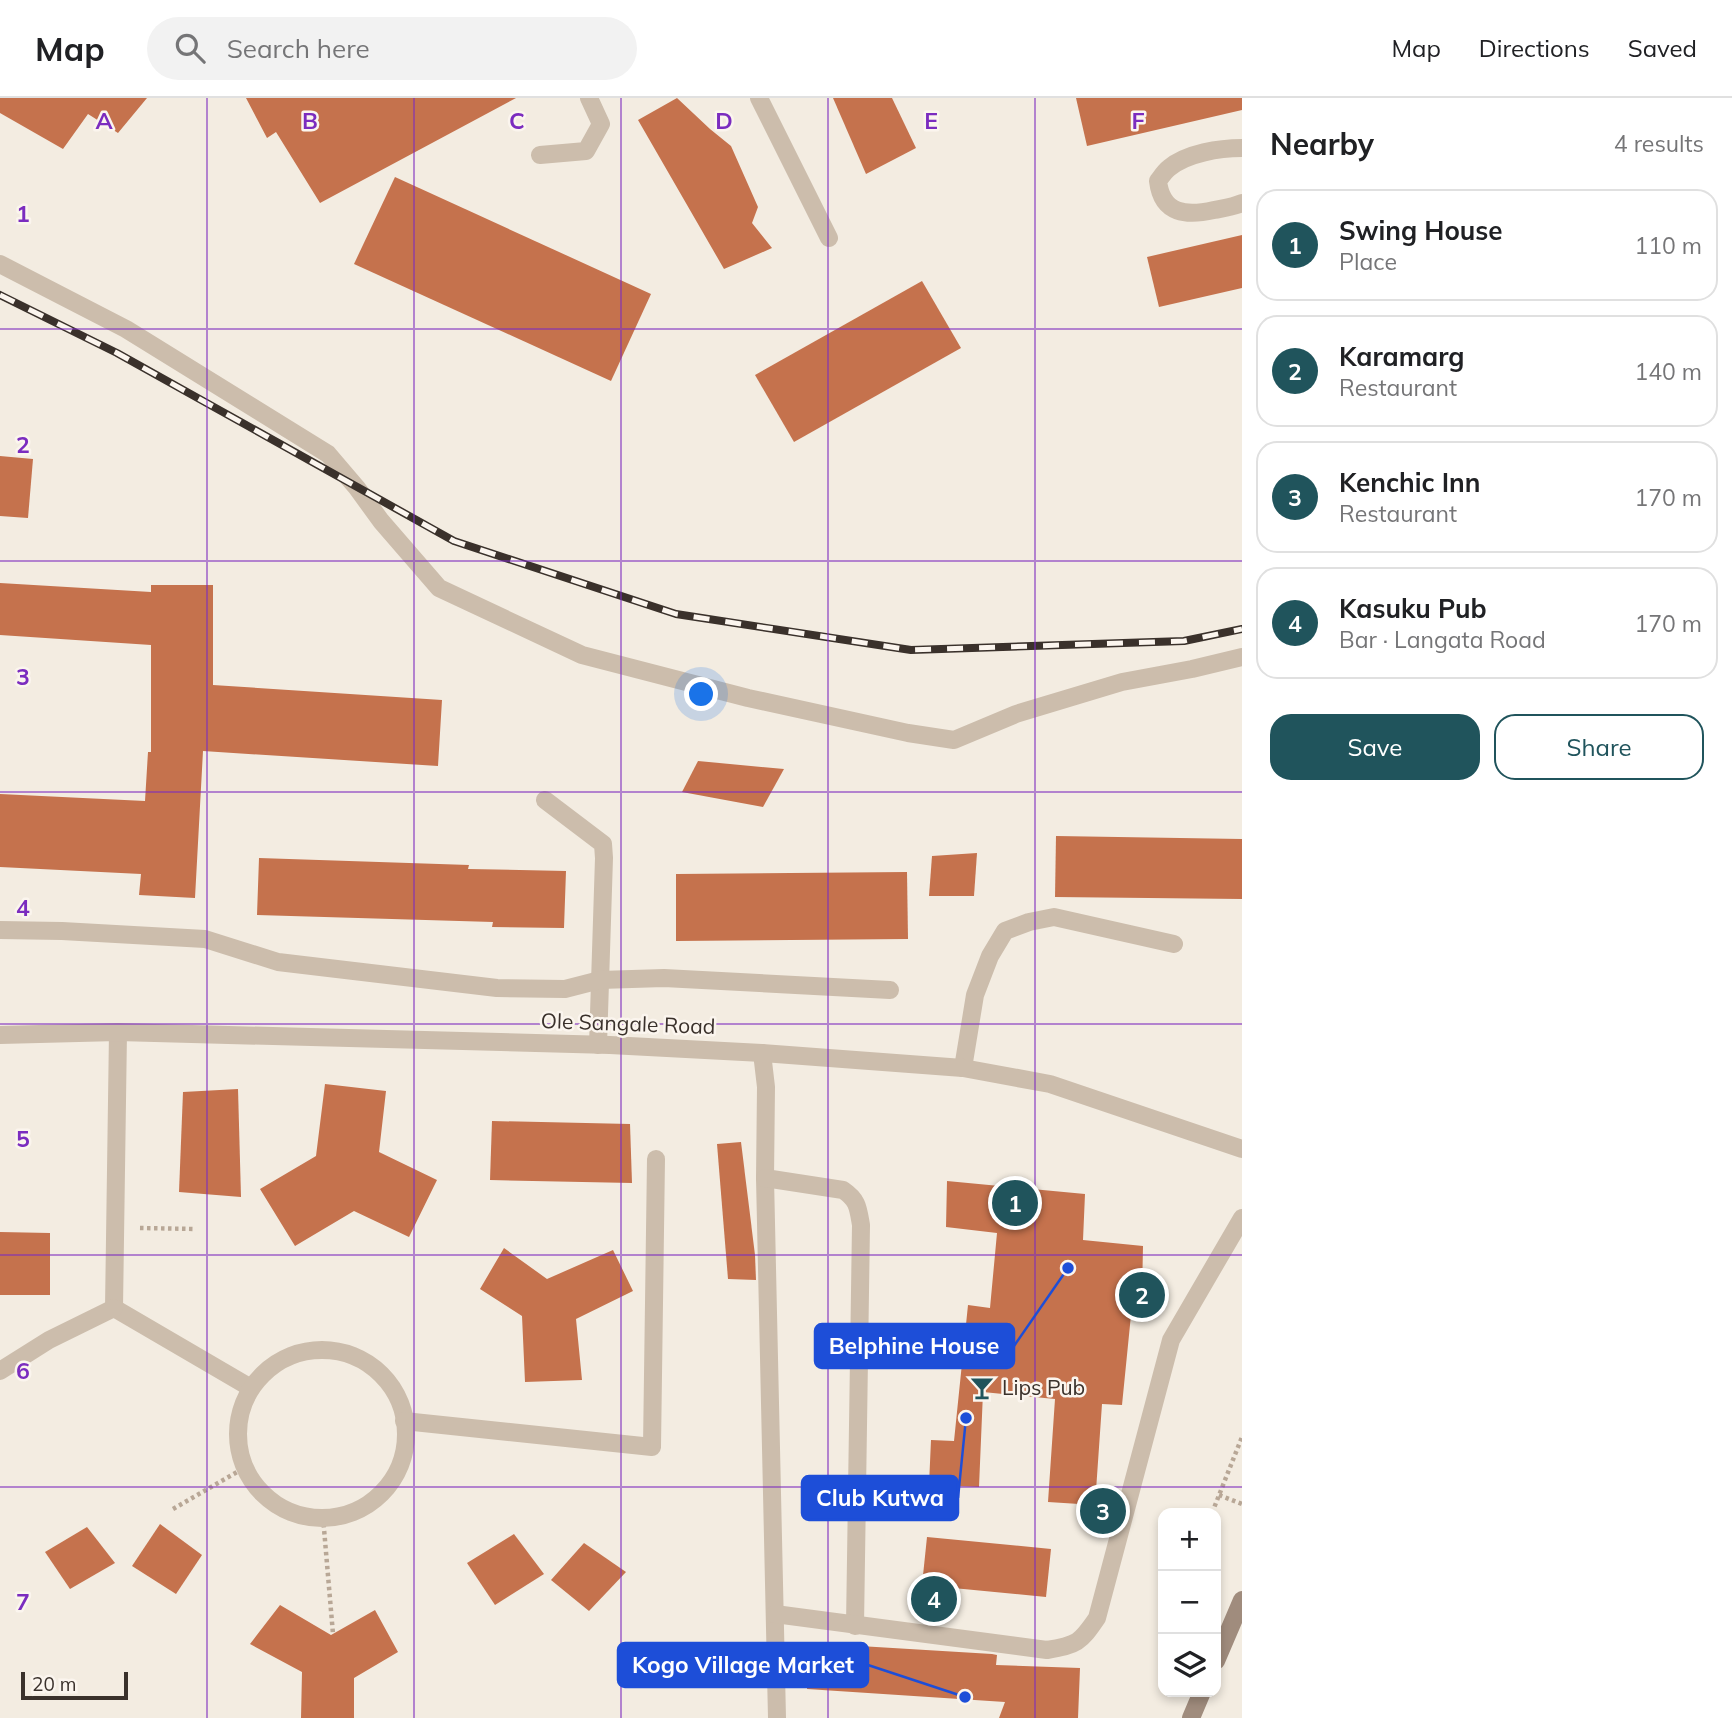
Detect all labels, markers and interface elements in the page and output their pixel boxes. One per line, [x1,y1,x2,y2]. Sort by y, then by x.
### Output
search box [147,17,637,80]
text: Map [35,28,105,69]
icon: search [171,29,209,67]
text: Search here [227,32,370,65]
text: Map [1391,33,1441,63]
text: Directions [1479,33,1590,63]
text: Saved [1628,33,1697,63]
text: A [95,106,113,135]
text: B [302,106,318,135]
text: C [509,106,525,135]
text: D [715,106,733,135]
text: E [924,106,938,135]
text: F [1131,106,1145,135]
text: Nearby [1270,125,1374,163]
text: 4 results [1614,129,1704,158]
text: 1 [16,199,30,228]
text: Swing House [1339,214,1503,247]
text: 1 [1288,231,1302,260]
text: 110 m [1634,231,1702,260]
text: Place [1339,247,1397,276]
text: Karamarg [1339,340,1464,373]
text: 2 [1288,357,1302,386]
text: 140 m [1634,357,1702,386]
text: Restaurant [1339,373,1457,402]
text: 2 [16,430,30,459]
text: Kenchic Inn [1339,466,1480,499]
text: 3 [1288,483,1302,512]
text: 170 m [1634,483,1702,512]
text: Restaurant [1339,499,1457,528]
text: Kasuku Pub [1339,592,1487,625]
text: 4 [1288,609,1302,638]
text: 170 m [1634,609,1702,638]
text: Bar · Langata Road [1339,625,1546,654]
text: 3 [16,662,30,691]
your location [684,677,718,711]
button: Save [1270,714,1480,780]
button: Share [1494,714,1704,780]
text: 4 [16,893,30,922]
street label: Ole Sangale Road [540,1007,716,1039]
text: 5 [16,1124,30,1153]
pin: 1 [992,1177,1038,1229]
pin: 2 [1119,1269,1165,1321]
callout: Belphine House [815,1324,1014,1368]
text: Belphine House [829,1331,999,1360]
text: 6 [16,1356,30,1385]
bar icon: Lips Pub [968,1374,996,1402]
place label: Lips Pub [1002,1374,1085,1400]
callout: Club Kutwa [802,1476,958,1520]
text: Club Kutwa [816,1483,944,1512]
pin: 3 [1080,1485,1126,1537]
map controls [1158,1508,1221,1697]
button: + [1158,1508,1221,1571]
button: − [1158,1571,1221,1634]
pin: 4 [911,1573,957,1625]
text: 7 [16,1587,30,1616]
button: layers [1158,1634,1221,1697]
callout: Kogo Village Market [618,1643,868,1687]
text: Kogo Village Market [632,1650,854,1679]
scale bar [21,1669,128,1701]
text: 20 m [32,1672,76,1696]

